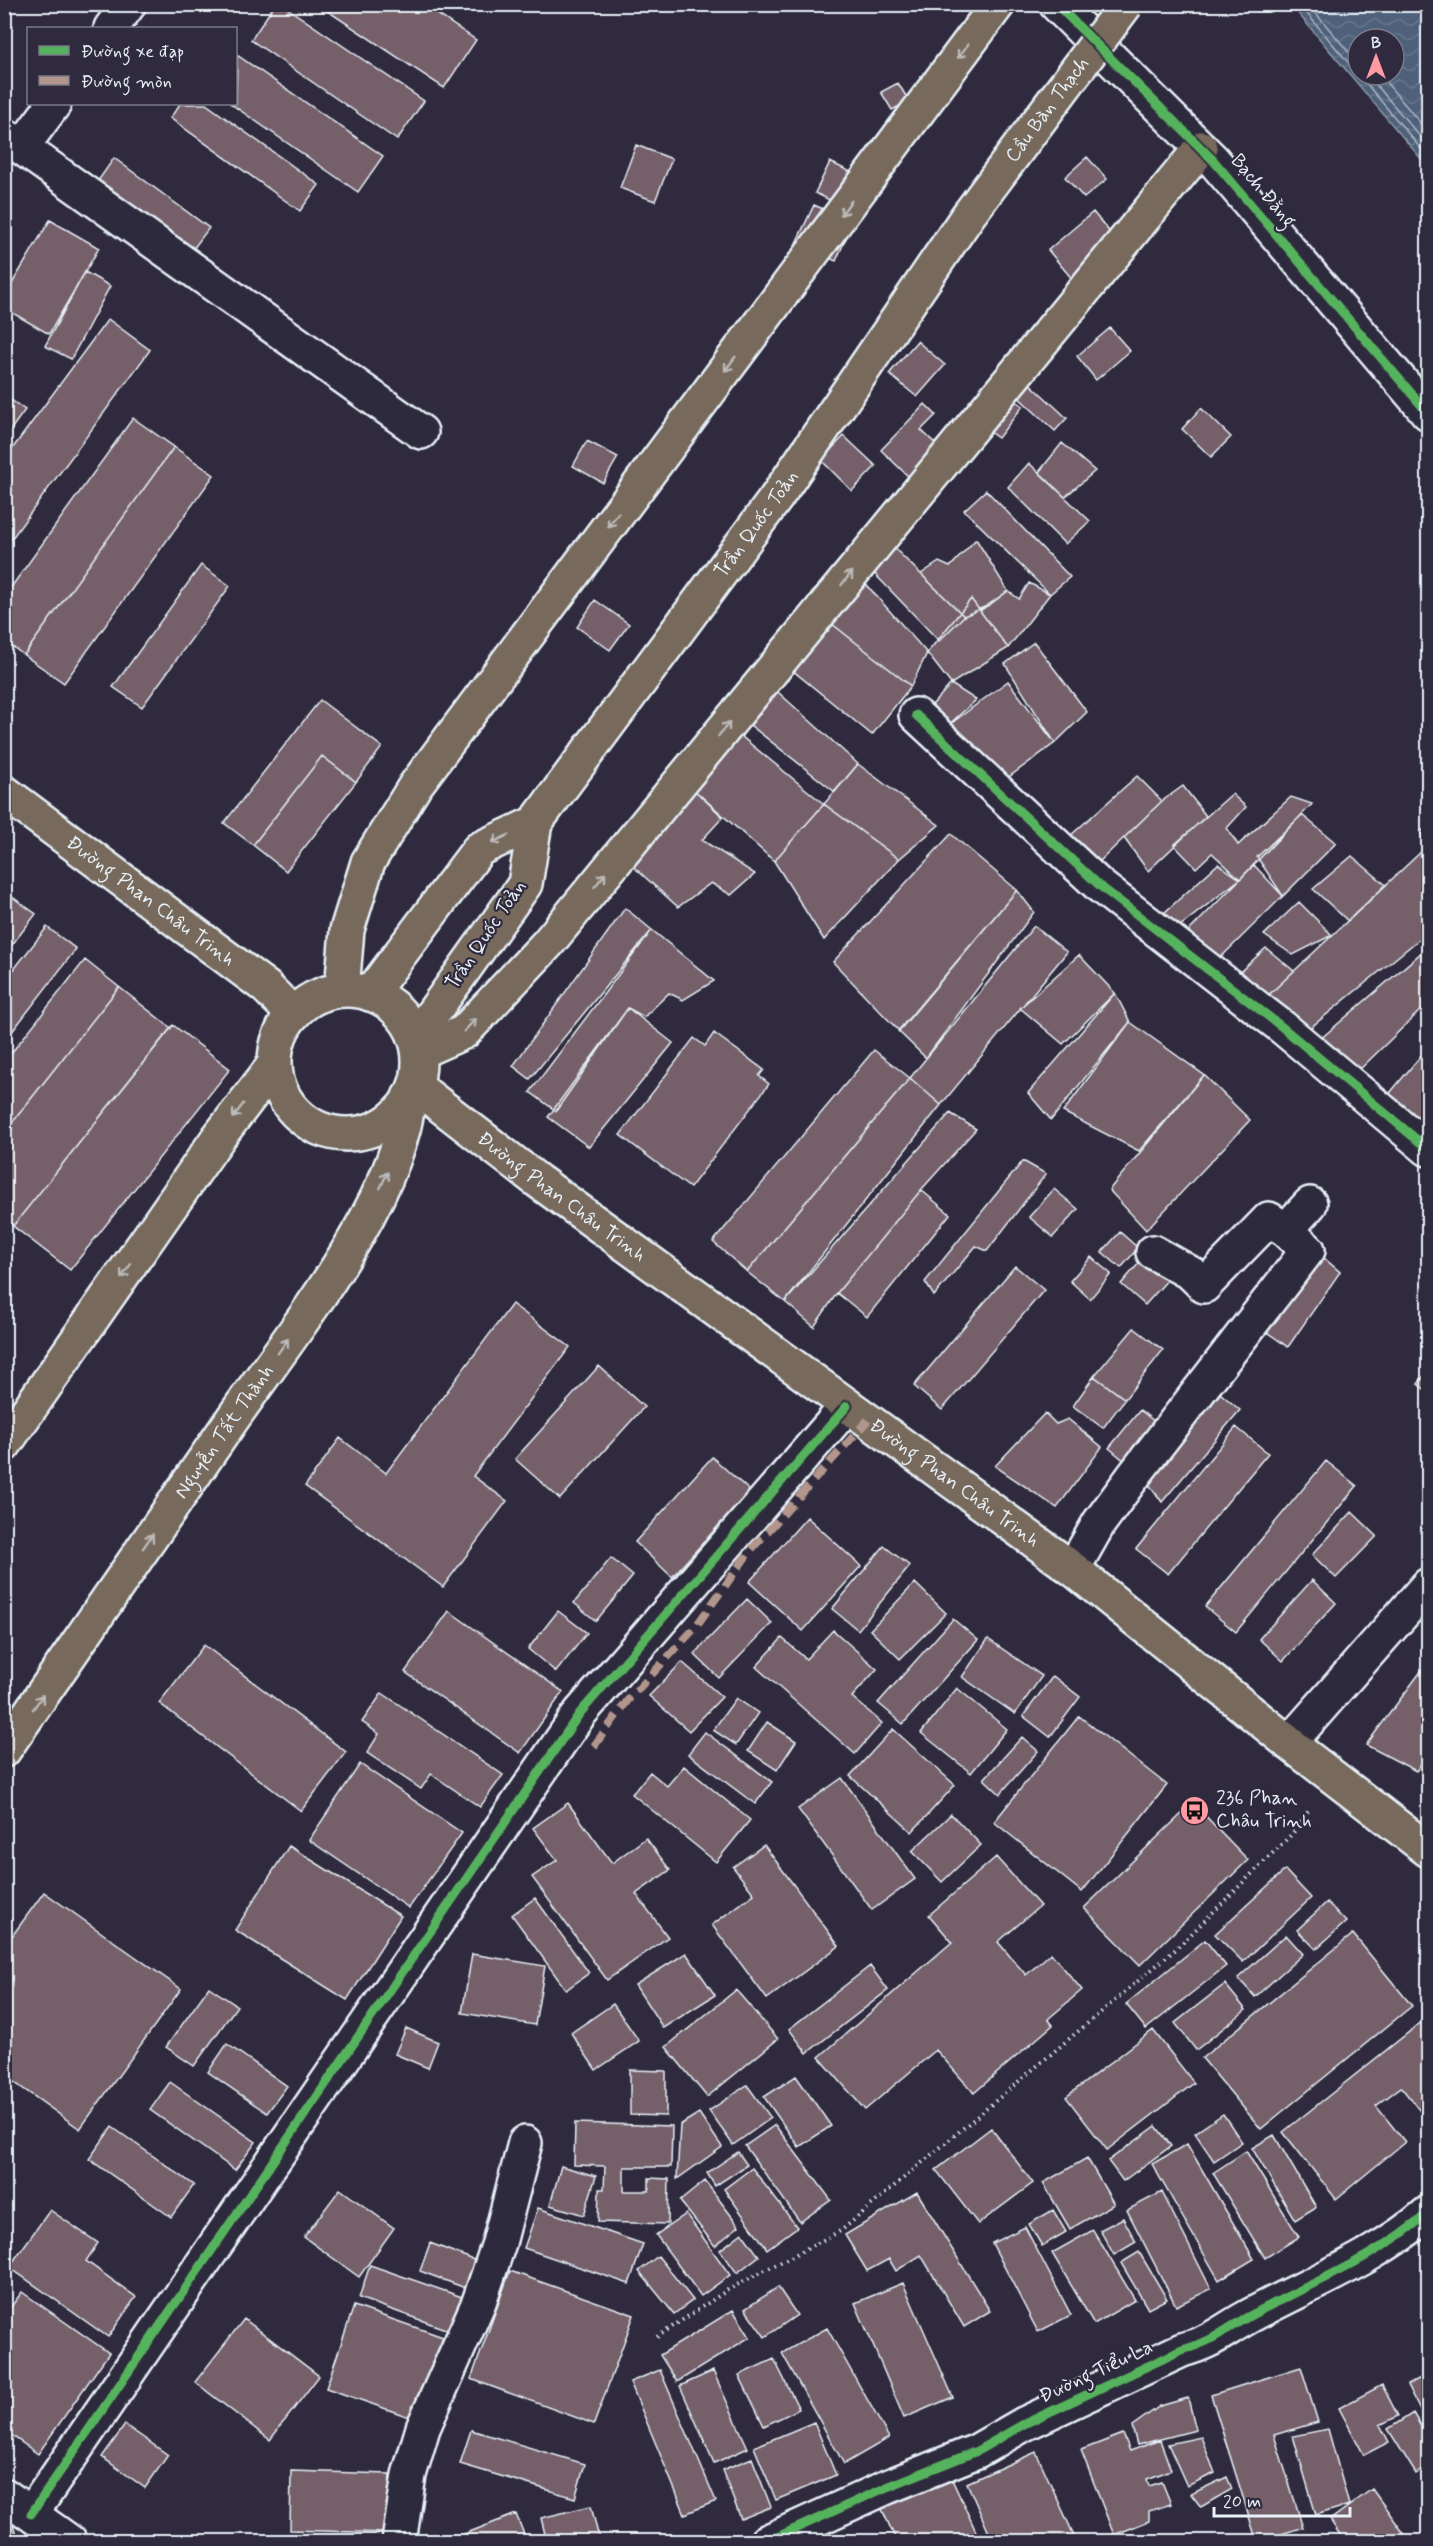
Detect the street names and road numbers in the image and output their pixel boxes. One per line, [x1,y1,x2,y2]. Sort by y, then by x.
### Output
street label: Cầu Bàn Thạch [999,51,1095,168]
street label: Bạch Đằng [1223,148,1302,235]
street label: Trần Quốc Toản [708,465,805,583]
street label: Đường Phan Châu Trinh [61,829,241,973]
street label: Trần Quốc Toản [439,875,533,995]
street label: Đường Phan Châu Trinh [472,1125,652,1269]
street label: Nguyễn Tất Thành [168,1359,280,1504]
street label: Đường Phan Châu Trinh [864,1412,1045,1554]
street label: Đường Tiểu La [1035,2334,1158,2412]

